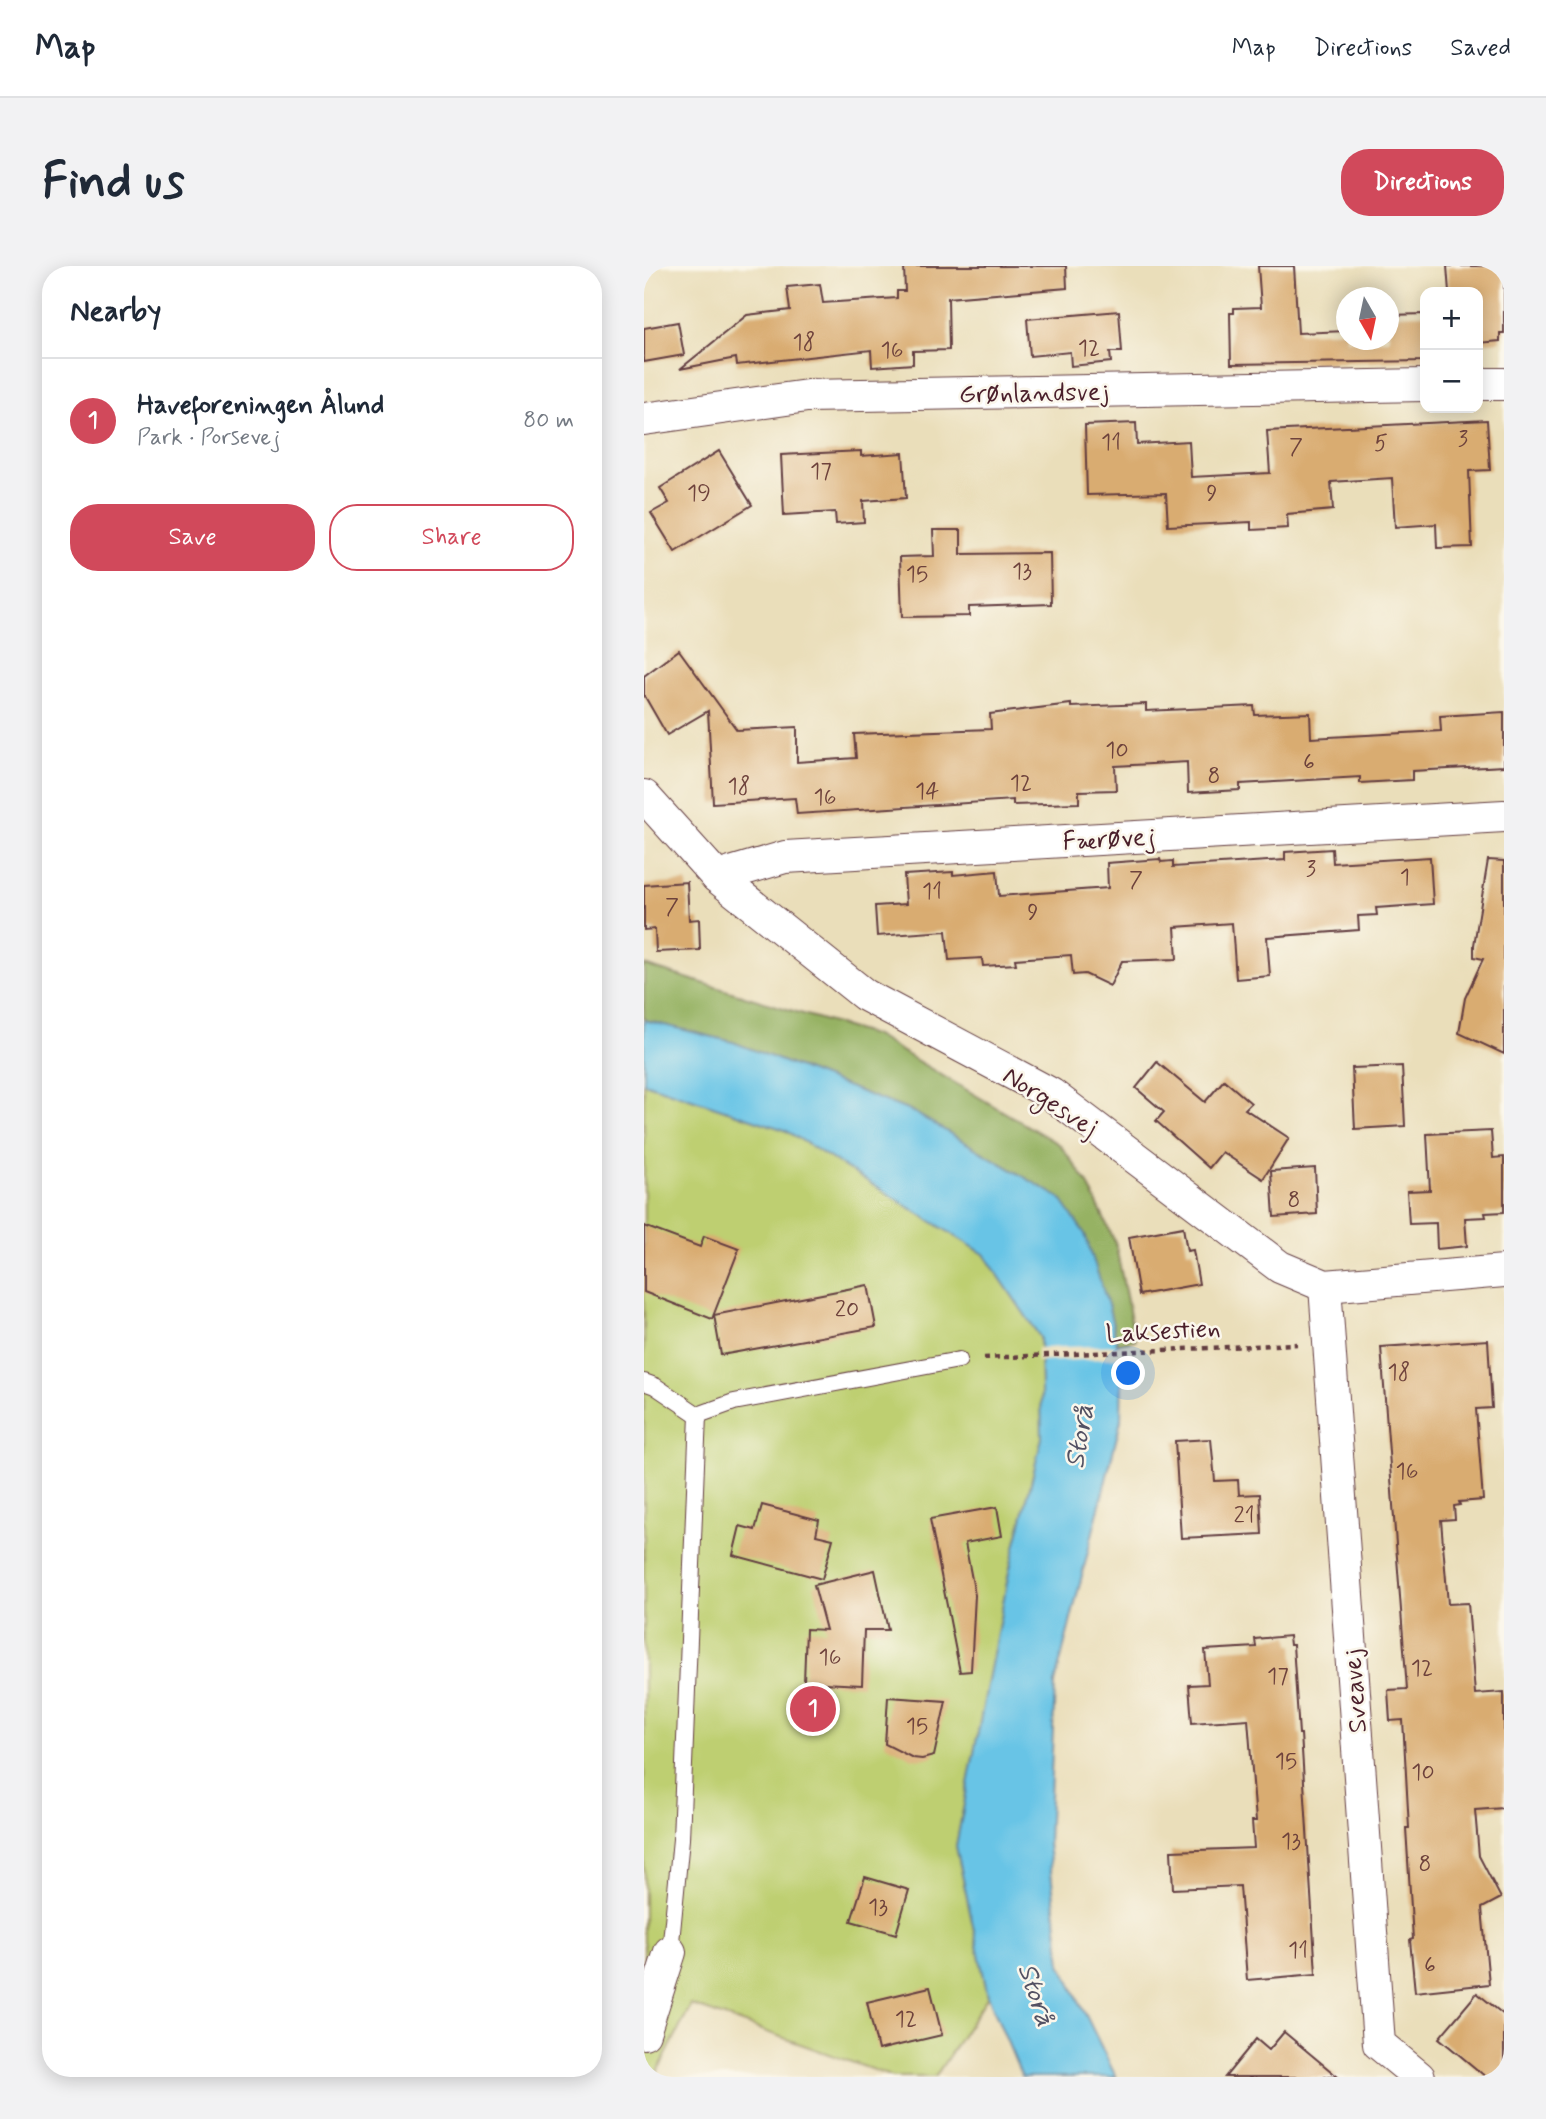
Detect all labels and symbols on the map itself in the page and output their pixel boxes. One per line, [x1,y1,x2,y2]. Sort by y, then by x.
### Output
north arrow [1336,287,1399,350]
house number: 18 [793,328,815,358]
house number: 12 [1078,334,1100,364]
house number: 16 [881,336,904,366]
street label: Grønlandsvej [959,376,1110,412]
house number: 3 [1458,425,1468,455]
house number: 11 [1101,428,1121,458]
house number: 5 [1374,429,1388,459]
house number: 7 [1289,433,1303,463]
house number: 17 [810,457,832,487]
house number: 19 [687,479,711,509]
house number: 9 [1206,479,1218,509]
house number: 13 [1012,557,1032,587]
house number: 15 [906,560,928,590]
house number: 10 [1105,736,1129,766]
house number: 6 [1303,748,1315,778]
house number: 8 [1208,762,1220,792]
house number: 12 [1010,769,1032,799]
house number: 18 [728,772,750,802]
house number: 14 [915,777,939,807]
house number: 16 [814,783,837,813]
street label: Færøvej [1062,821,1156,859]
house number: 3 [1306,855,1316,885]
house number: 1 [1400,863,1410,893]
house number: 7 [1129,866,1143,896]
house number: 11 [922,877,942,907]
house number: 7 [665,893,679,923]
house number: 9 [1027,898,1039,928]
street label: Norgesvej [995,1059,1104,1148]
house number: 8 [1288,1186,1300,1216]
house number: 20 [835,1295,859,1325]
street label: Laksestien [1105,1312,1221,1352]
your location [1111,1356,1145,1390]
house number: 18 [1388,1358,1410,1388]
water label: Storå [1057,1402,1104,1471]
house number: 16 [1396,1457,1419,1487]
house number: 21 [1233,1501,1255,1531]
house number: 16 [819,1643,842,1673]
street label: Sveavej [1336,1648,1376,1734]
house number: 12 [1411,1654,1433,1684]
house number: 17 [1267,1662,1289,1692]
pin: 1 [790,1683,836,1735]
house number: 15 [906,1712,928,1742]
house number: 15 [1275,1747,1297,1777]
house number: 10 [1411,1758,1435,1788]
house number: 13 [1281,1827,1301,1857]
house number: 8 [1419,1850,1431,1880]
house number: 13 [868,1893,888,1923]
house number: 11 [1288,1936,1308,1966]
house number: 6 [1424,1951,1436,1981]
water label: Storå [1008,1958,1064,2031]
house number: 12 [895,2005,917,2035]

